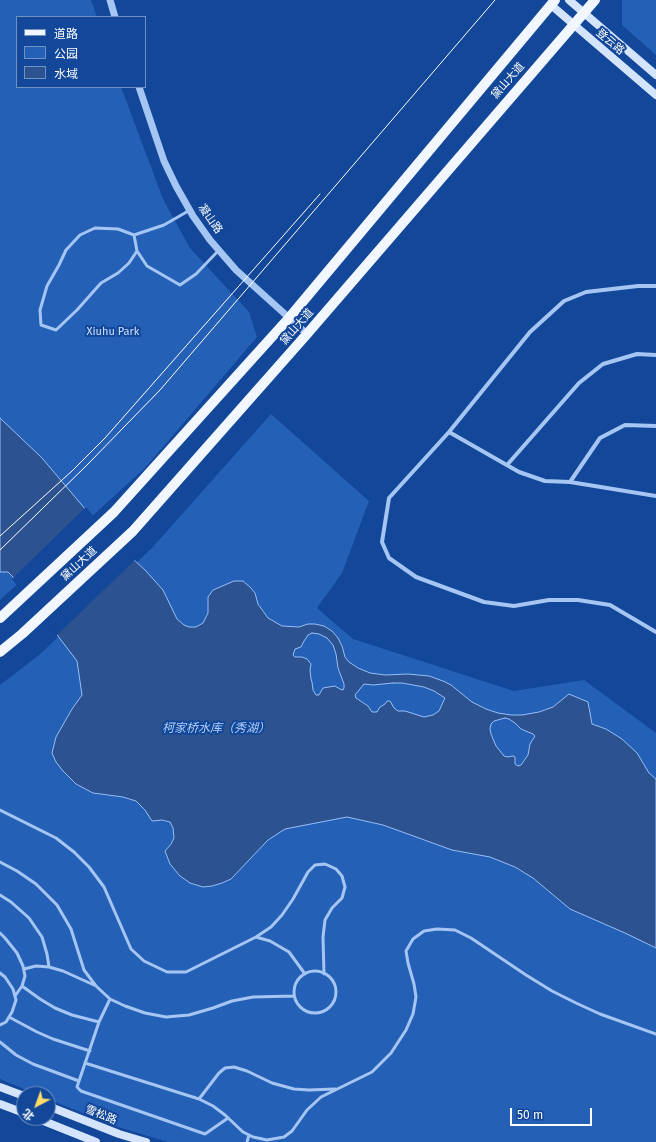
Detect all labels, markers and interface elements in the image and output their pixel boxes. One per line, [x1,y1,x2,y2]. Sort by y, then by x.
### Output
legend [16,16,146,88]
street label: 登云路 [593,26,627,58]
text: 道路 [54,27,78,41]
text: 公园 [54,47,78,61]
street label: 黛山大道 [489,60,527,102]
text: 水域 [54,67,78,81]
street label: 凝山路 [195,202,225,236]
street label: 黛山大道 [278,306,316,348]
park label: Xiuhu Park [87,325,139,339]
street label: 黛山大道 [58,544,100,584]
water label: 柯家桥水库（秀湖） [162,722,270,736]
north arrow [16,1086,56,1126]
scale bar [512,1100,594,1126]
street label: 雪松路 [83,1103,119,1127]
text: 北 [20,1106,37,1123]
text: 50 m [517,1108,543,1122]

